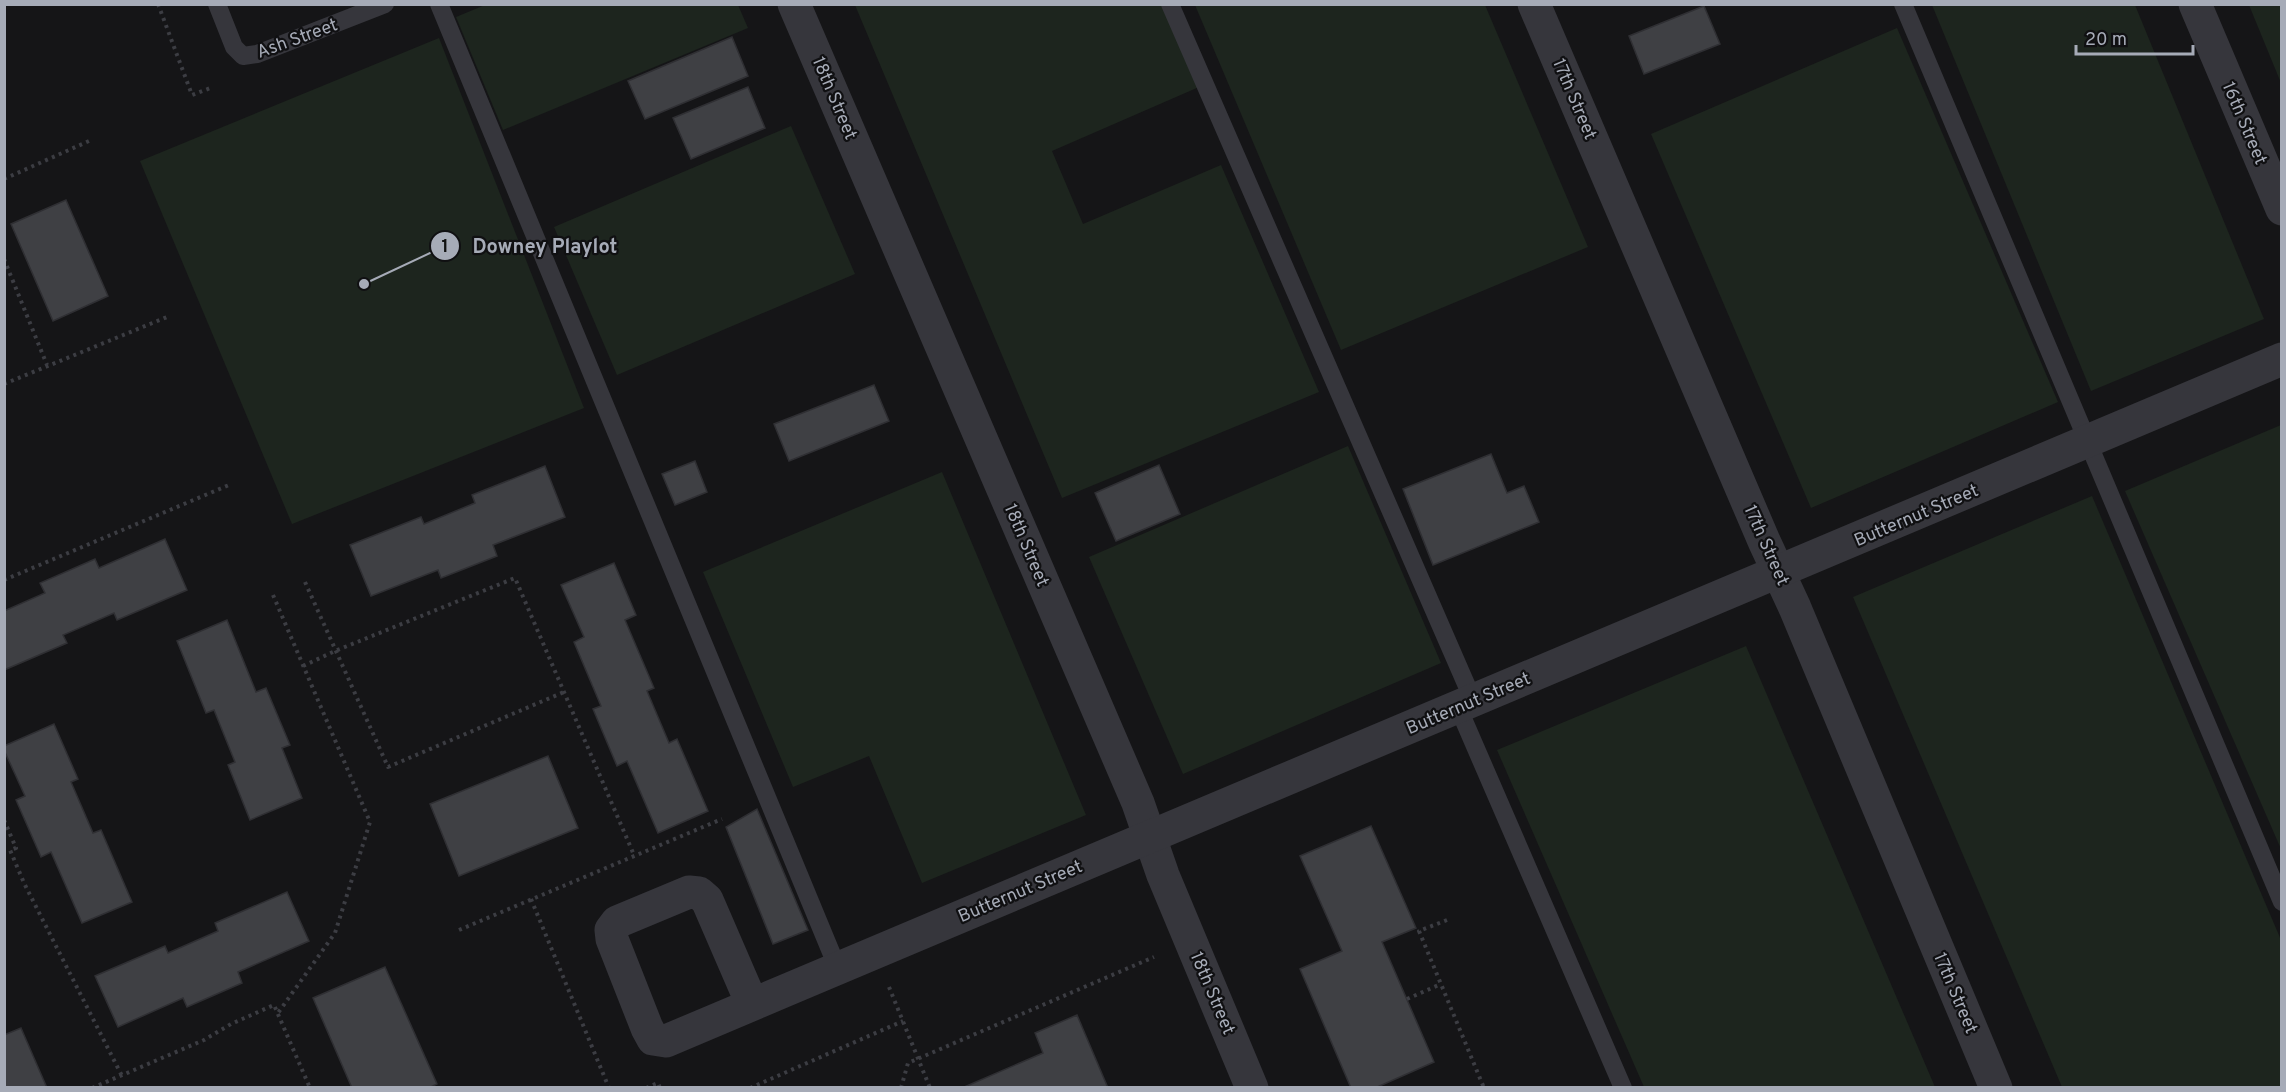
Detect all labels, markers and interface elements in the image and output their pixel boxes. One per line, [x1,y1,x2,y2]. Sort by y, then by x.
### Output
street label: Ash Street [254,14,341,65]
scale bar [2076,18,2193,56]
text: 20 m [2085,29,2127,52]
street label: 18th Street [806,54,861,143]
street label: 17th Street [1546,56,1601,144]
street label: 16th Street [2216,79,2271,169]
callout: Downey Playlot [430,227,629,265]
text: Downey Playlot [473,235,618,261]
text: 1 [441,236,449,259]
street label: Butternut Street [1851,480,1982,553]
street label: 18th Street [998,501,1053,590]
street label: 17th Street [1738,502,1794,590]
street label: Butternut Street [1403,668,1534,741]
street label: Butternut Street [955,856,1086,929]
street label: 18th Street [1184,949,1239,1038]
street label: 17th Street [1927,950,1982,1038]

